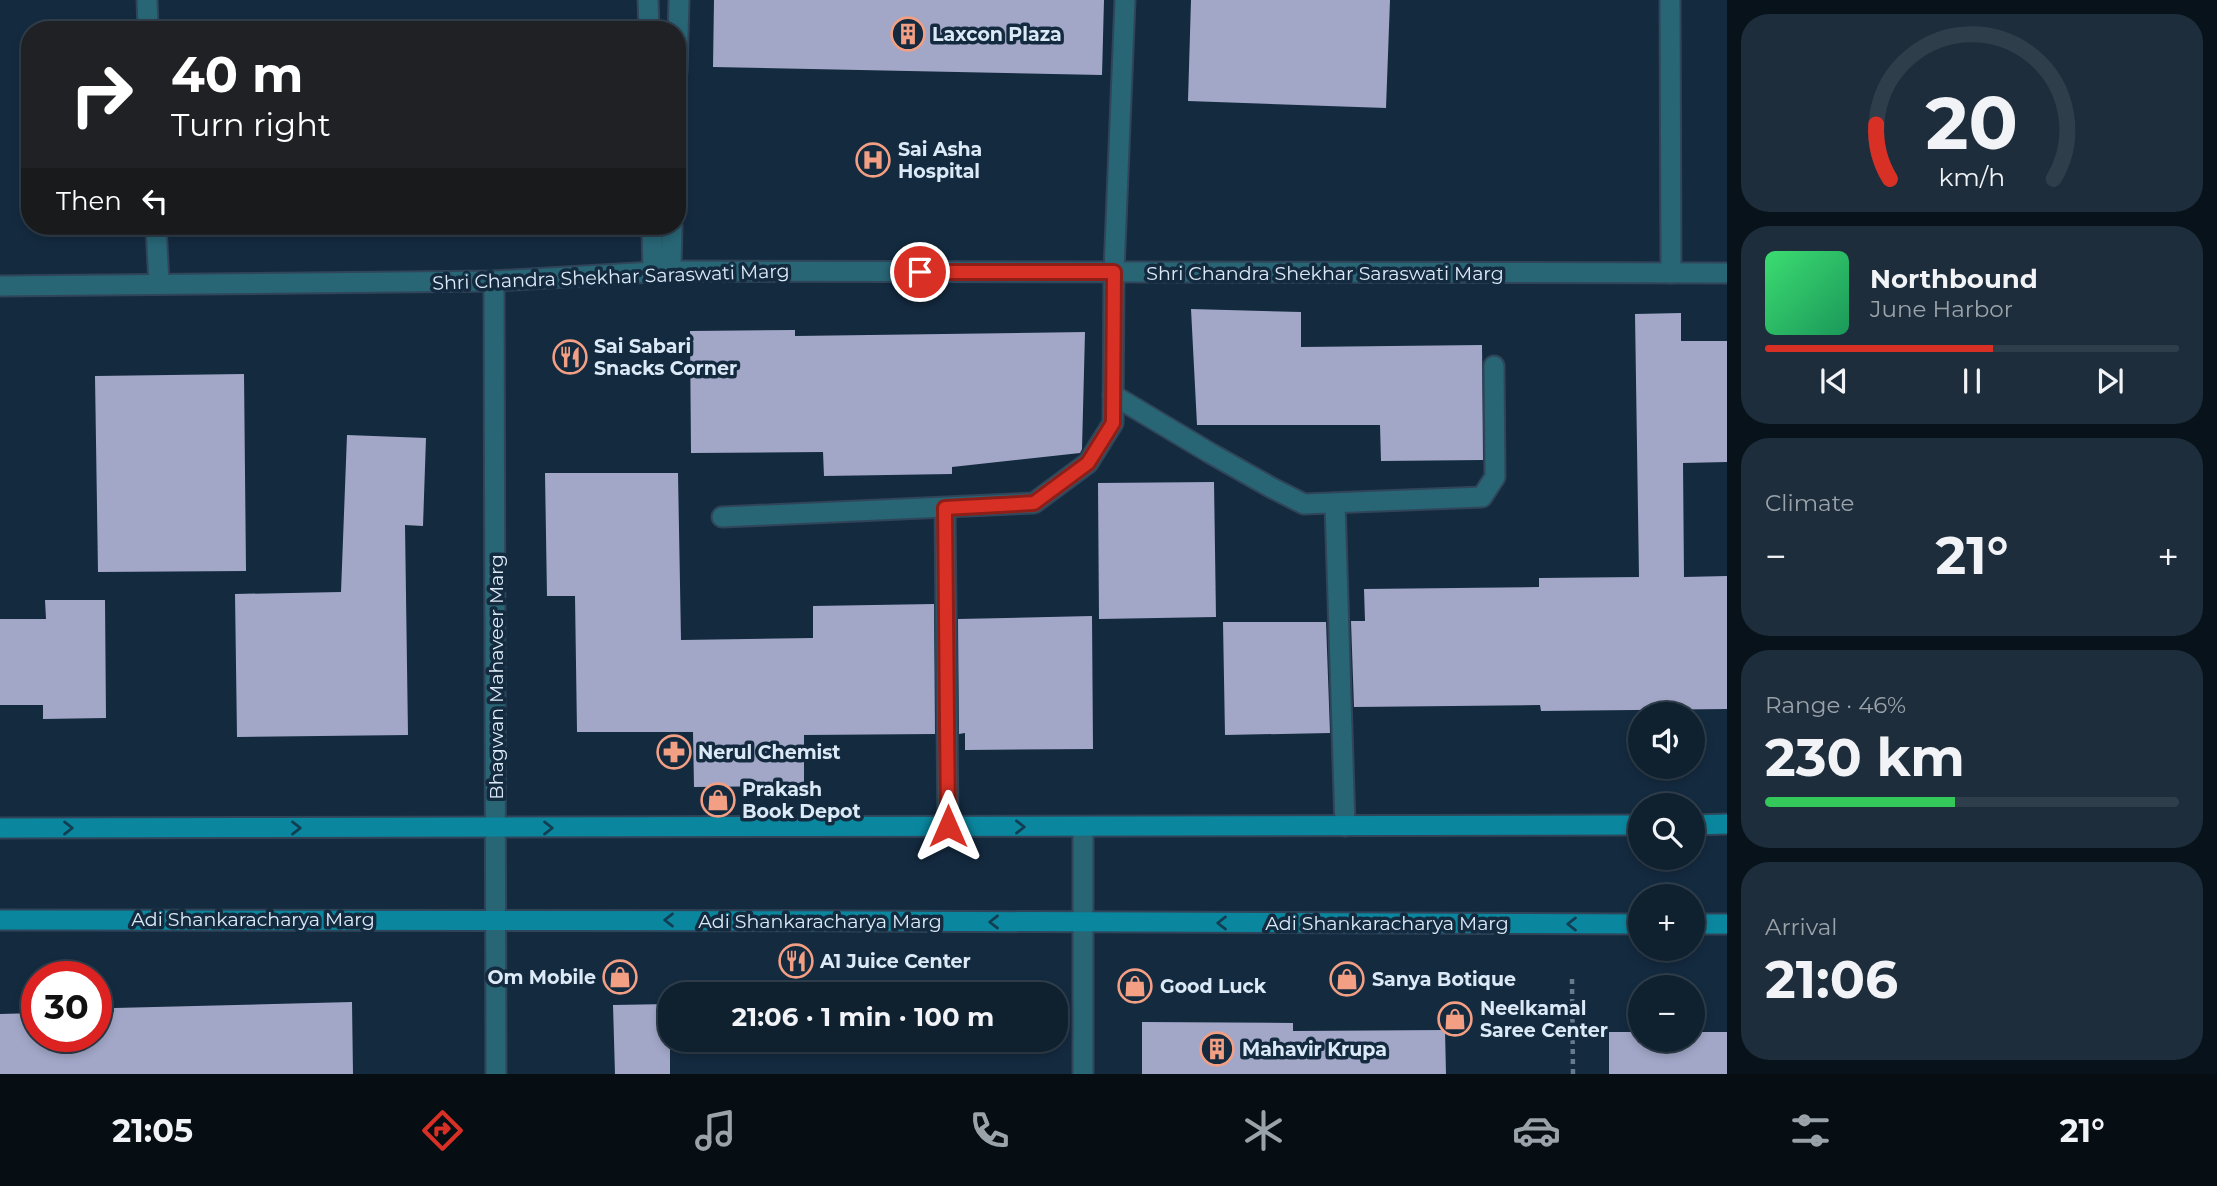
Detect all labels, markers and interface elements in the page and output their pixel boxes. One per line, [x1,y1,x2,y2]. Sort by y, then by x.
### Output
building icon: Laxcon Plaza [889,15,927,53]
place label: Laxcon Plaza [932,23,1062,46]
text: 40 m [171,45,303,104]
icon: right [56,49,147,140]
text: 20 [1926,79,2018,167]
text: Turn right [171,105,331,144]
place label: Sai Asha Hospital [898,138,982,183]
hospital icon: Sai Asha Hospital [854,141,892,179]
text: km/h [1939,162,2005,192]
icon: left [136,182,174,220]
text: Then [56,185,122,217]
pin [890,242,950,302]
icon: arrive [901,253,939,291]
street label: Shri Chandra Shekhar Saraswati Marg [432,259,790,295]
street label: Shri Chandra Shekhar Saraswati Marg [1146,262,1504,285]
text: Northbound [1870,263,2038,295]
text: June Harbor [1870,295,2013,323]
place label: Sai Sabari Snacks Corner [594,335,737,380]
restaurant icon: Sai Sabari Snacks Corner [551,338,589,376]
icon: previous [1815,362,1853,400]
icon: pause [1953,362,1991,400]
icon: next [2091,362,2129,400]
text: Climate [1765,489,1854,517]
text: 21° [1936,524,2008,587]
text: − [1765,533,1787,580]
text: + [2157,533,2179,580]
street label: Bhagwan Mahaveer Marg [485,554,508,800]
text: Range · 46% [1765,691,1906,719]
map controls [1628,702,1705,1052]
button: sound [1628,702,1705,779]
text: 230 km [1765,726,1965,789]
pharmacy icon: Nerul Chemist [655,733,693,771]
place label: Nerul Chemist [698,741,841,764]
place label: Prakash Book Depot [742,778,861,823]
shop icon: Prakash Book Depot [699,781,737,819]
position arrow [911,789,985,863]
button: search [1628,793,1705,870]
one-way arrow [1015,819,1026,834]
one-way arrow [63,820,74,836]
one-way arrow [291,820,301,836]
one-way arrow [543,820,553,836]
button: + [1628,884,1705,961]
street label: Adi Shankaracharya Marg [131,908,375,931]
street label: Adi Shankaracharya Marg [698,910,942,933]
one-way arrow [663,912,673,928]
street label: Adi Shankaracharya Marg [1265,912,1509,935]
text: Arrival [1765,913,1838,941]
one-way arrow [988,915,999,930]
one-way arrow [1216,915,1226,931]
one-way arrow [1566,916,1576,932]
restaurant icon: A1 Juice Center [777,942,815,980]
text: 21:06 [1765,948,1898,1011]
place label: A1 Juice Center [819,950,971,973]
shop icon: Om Mobile [601,958,639,996]
shop icon: Sanya Botique [1328,960,1366,998]
speed limit sign: 30 [21,961,112,1052]
place label: Om Mobile [488,966,596,989]
shop icon: Good Luck [1116,967,1154,1005]
place label: Sanya Botique [1372,968,1516,991]
place label: Good Luck [1160,975,1267,998]
button: − [1628,975,1705,1052]
place label: Neelkamal Saree Center [1480,997,1608,1042]
shop icon: Neelkamal Saree Center [1436,1000,1474,1038]
text: 21:06 · 1 min · 100 m [732,1001,994,1033]
building icon: Mahavir Krupa [1198,1030,1236,1068]
place label: Mahavir Krupa [1242,1038,1387,1061]
icon: directions [418,1106,467,1155]
icon: music [691,1106,740,1155]
icon: phone [965,1106,1014,1155]
icon: climate [1239,1106,1288,1155]
icon: car [1512,1106,1561,1155]
icon: filters [1786,1106,1835,1155]
text: 21:05 [112,1111,193,1150]
text: 21° [2060,1111,2105,1150]

